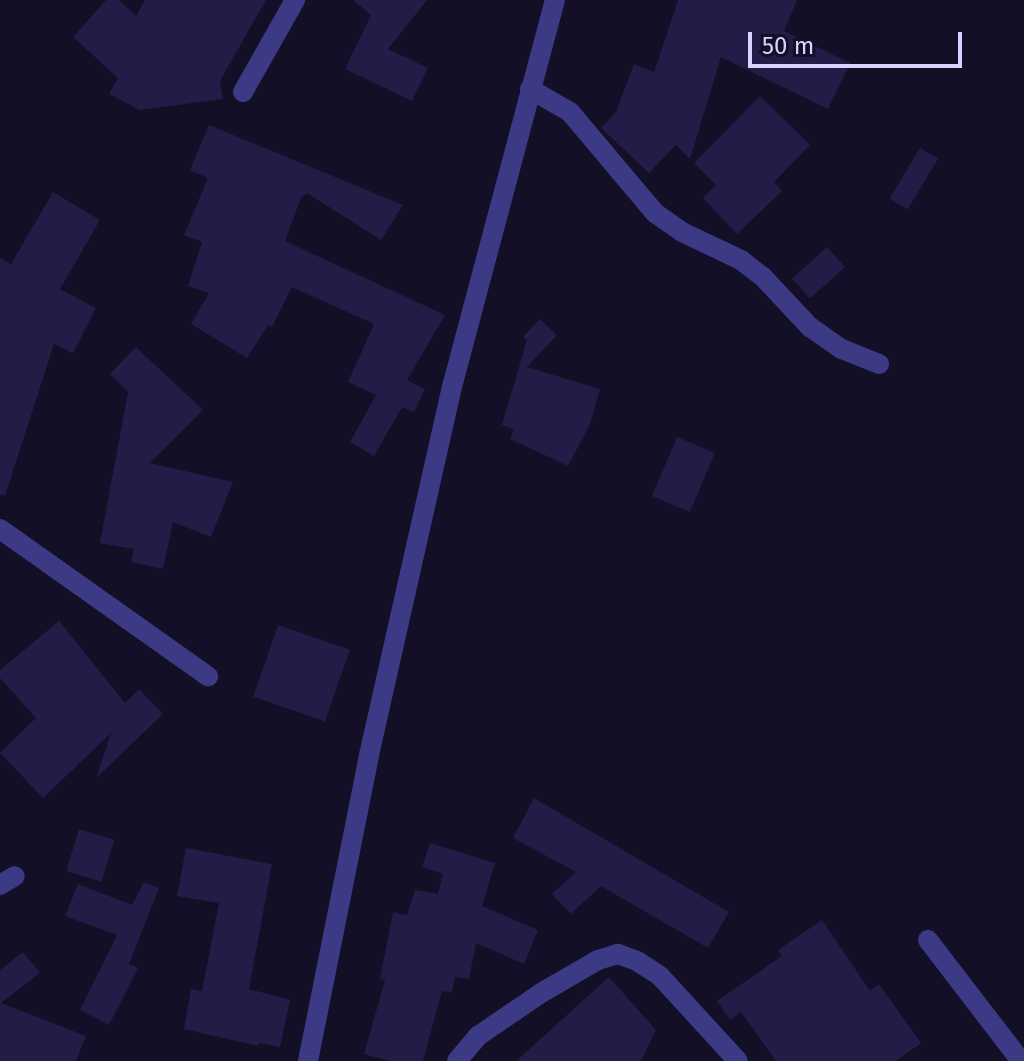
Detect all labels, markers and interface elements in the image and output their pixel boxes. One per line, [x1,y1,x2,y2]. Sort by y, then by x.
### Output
scale bar [752,16,966,66]
text: 50 m [762,32,814,60]

